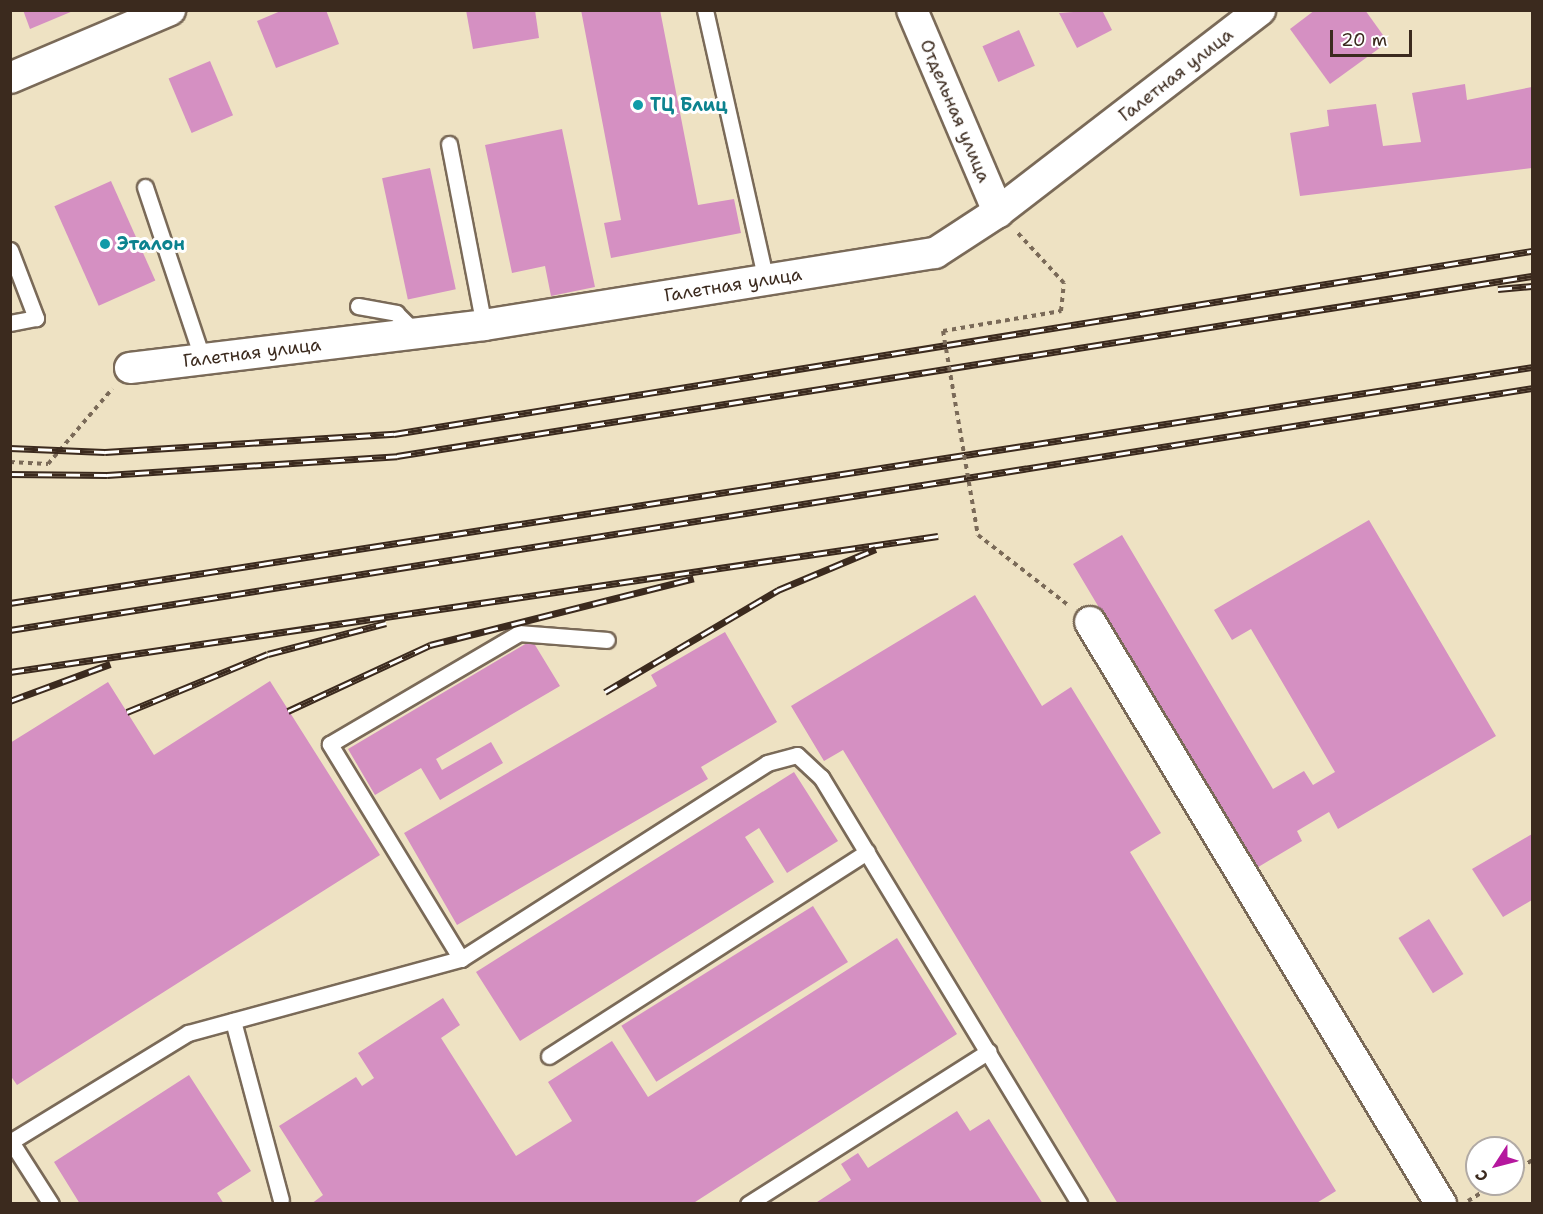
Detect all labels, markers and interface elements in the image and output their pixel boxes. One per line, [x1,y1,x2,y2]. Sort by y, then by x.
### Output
scale bar [1333,18,1416,56]
street label: Галетная улица [1115,24,1237,126]
text: 20 m [1341,28,1387,52]
street label: Отдельная улица [915,36,995,186]
place label: ТЦ Блиц [650,94,727,116]
marker: ТЦ Блиц [631,98,645,112]
place label: Эталон [117,233,185,255]
marker: Эталон [98,237,112,251]
street label: Галетная улица [663,263,803,307]
street label: Галетная улица [182,334,322,372]
north arrow [1465,1136,1525,1196]
text: С [1470,1166,1493,1186]

